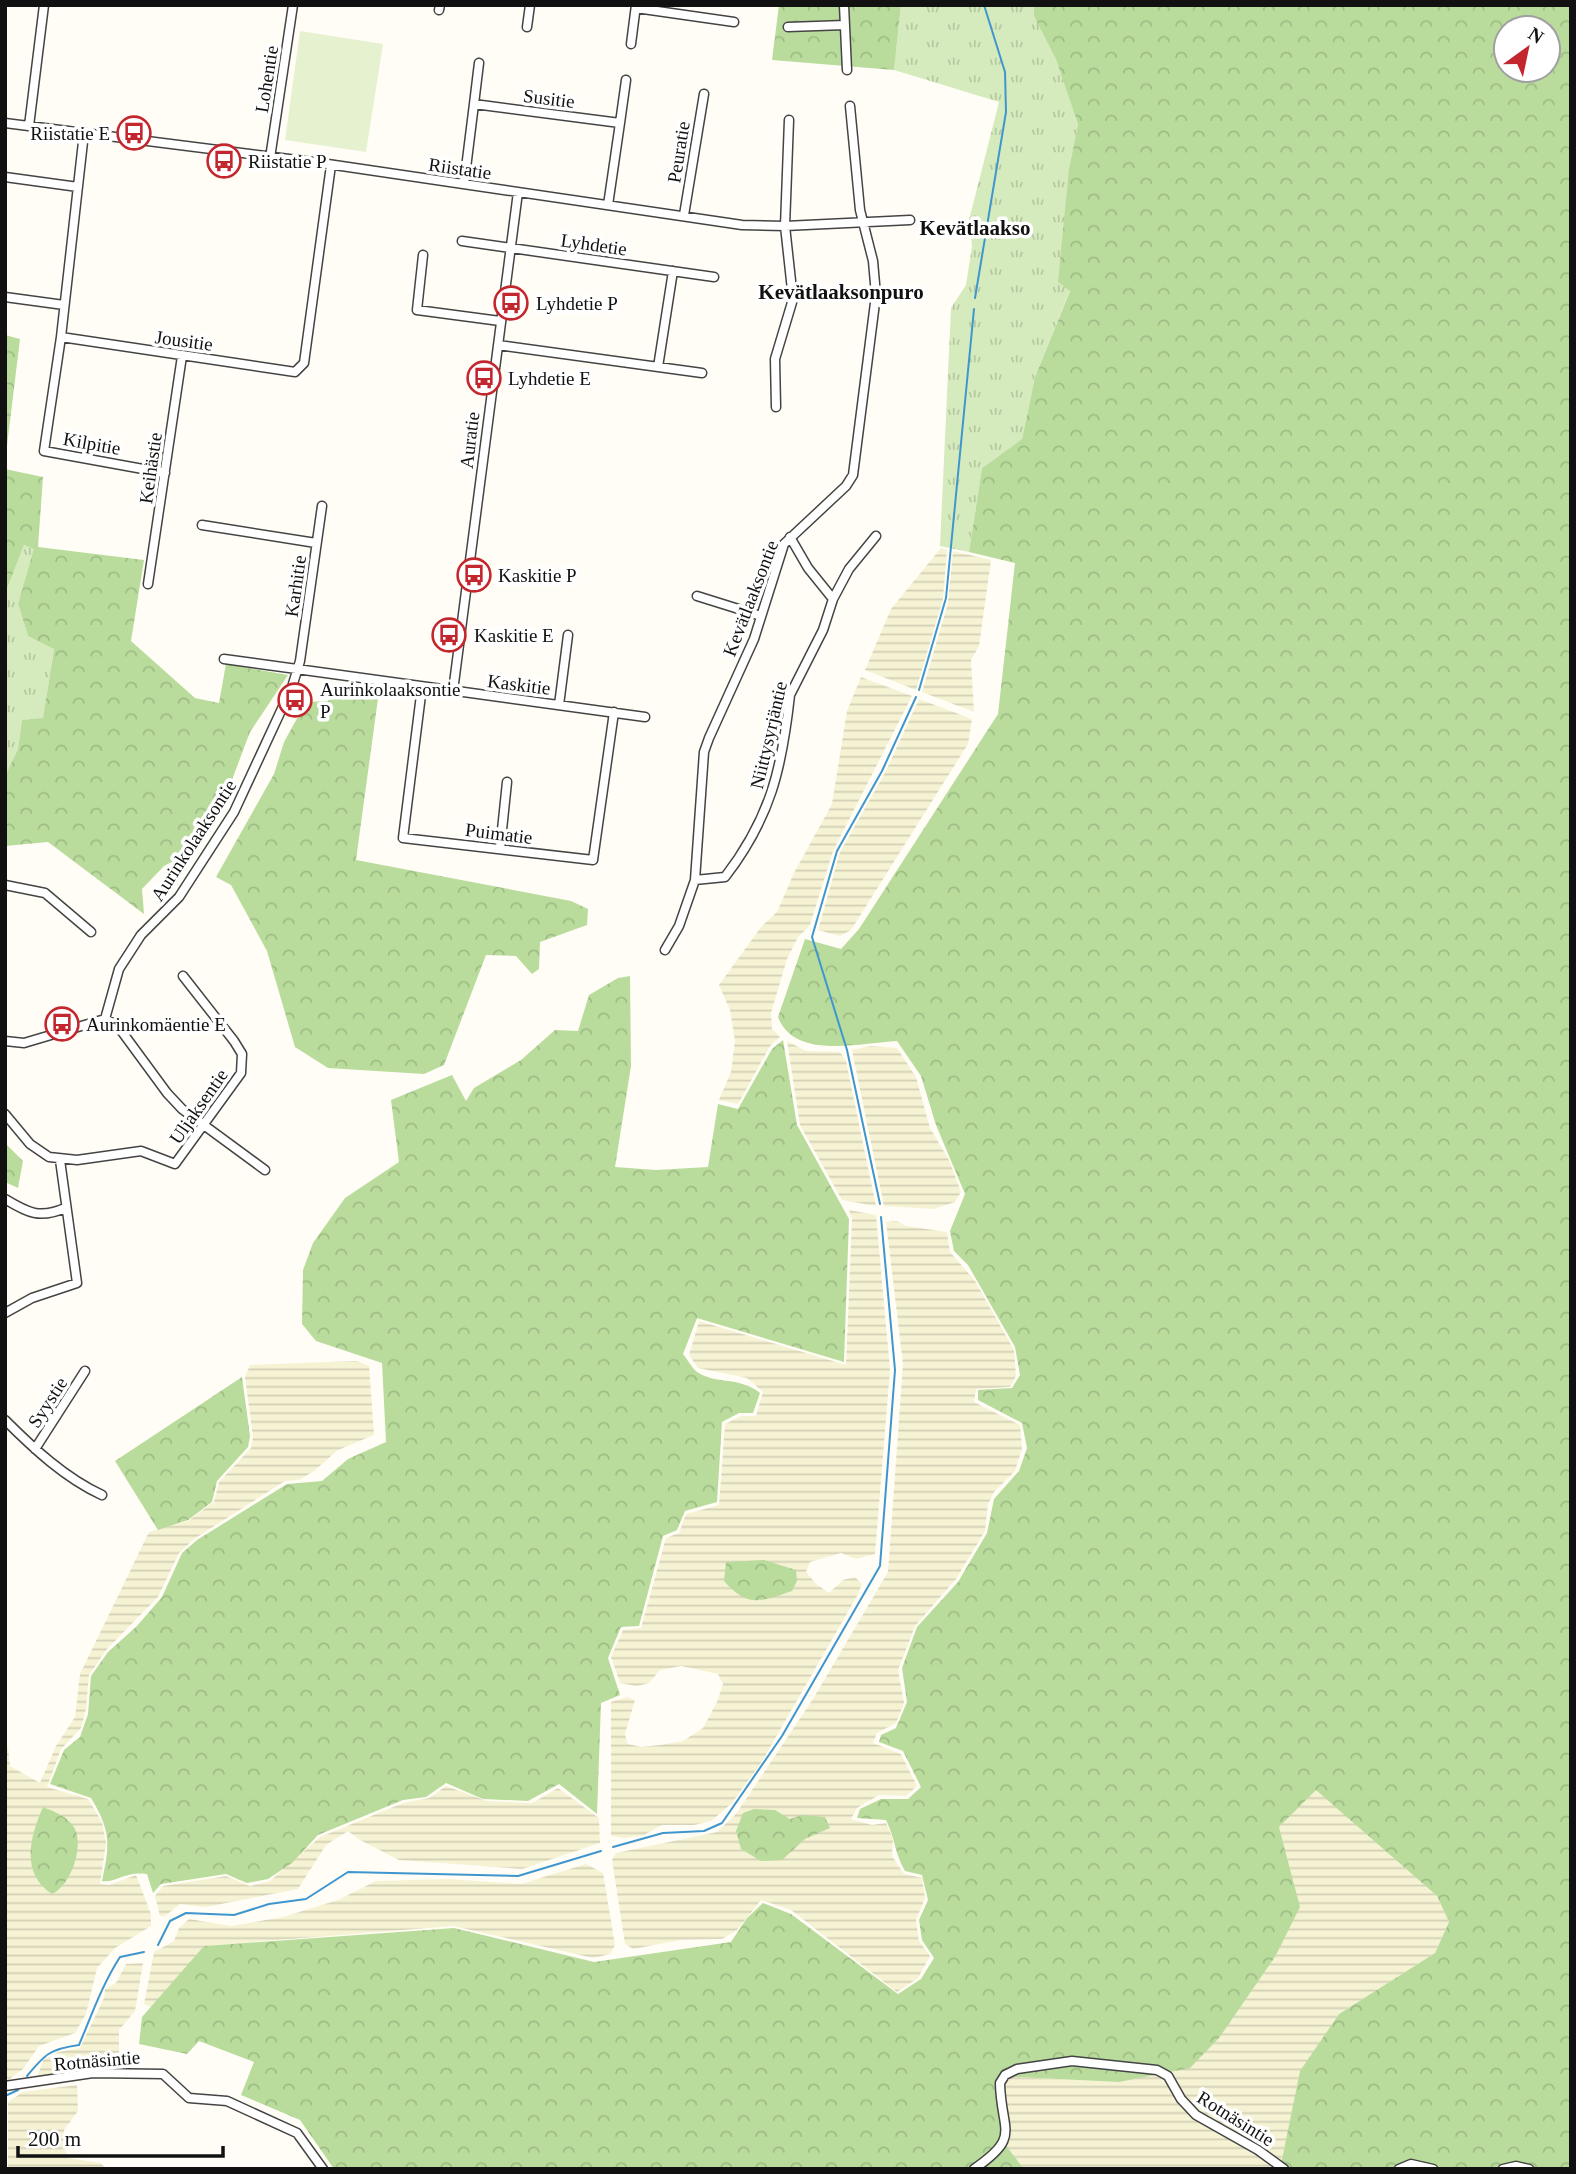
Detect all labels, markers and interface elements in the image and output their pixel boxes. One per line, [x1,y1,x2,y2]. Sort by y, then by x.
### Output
north arrow [1492,14,1562,84]
text: N [1525,23,1548,48]
street label: Lohentie [251,44,282,114]
street label: Susitie [522,85,576,112]
bus stop icon: Riistatie E [115,114,153,152]
street label: Peuratie [663,120,694,184]
place label: Riistatie E [30,123,110,144]
bus stop icon: Riistatie P [205,142,243,180]
place label: Riistatie P [248,151,327,172]
street label: Riistatie [427,154,493,183]
district label: Kevätlaakso [920,216,1030,240]
street label: Lyhdetie [560,229,628,260]
district label: Kevätlaaksonpuro [758,280,924,304]
bus stop icon: Lyhdetie P [492,284,530,322]
place label: Lyhdetie P [536,293,618,314]
street label: Jousitie [154,326,214,355]
bus stop icon: Lyhdetie E [465,359,503,397]
place label: Lyhdetie E [508,368,591,389]
street label: Auratie [456,411,483,470]
street label: Kilpitie [61,428,122,459]
street label: Keihästie [135,431,166,505]
street label: Kevätlaaksontie [719,537,782,659]
street label: Karhitie [281,554,310,618]
bus stop icon: Kaskitie P [455,556,493,594]
place label: Kaskitie P [498,565,577,586]
bus stop icon: Kaskitie E [430,616,468,654]
place label: Kaskitie E [474,625,554,646]
street label: Kaskitie [486,670,552,699]
place label: Aurinkolaaksontie P [320,679,460,722]
street label: Niittysyrjäntie [746,679,791,791]
bus stop icon: Aurinkolaaksontie P [276,681,314,719]
street label: Aurinkolaaksontie [146,776,240,905]
street label: Puimatie [464,819,534,848]
bus stop icon: Aurinkomäentie E [43,1005,81,1043]
place label: Aurinkomäentie E [86,1014,226,1035]
street label: Uljaksentie [165,1065,232,1148]
street label: Syystie [23,1373,71,1431]
street label: Rotnäsintie [53,2046,141,2075]
street label: Rotnäsintie [1193,2087,1278,2150]
scale bar [18,2114,222,2158]
text: 200 m [28,2127,81,2151]

